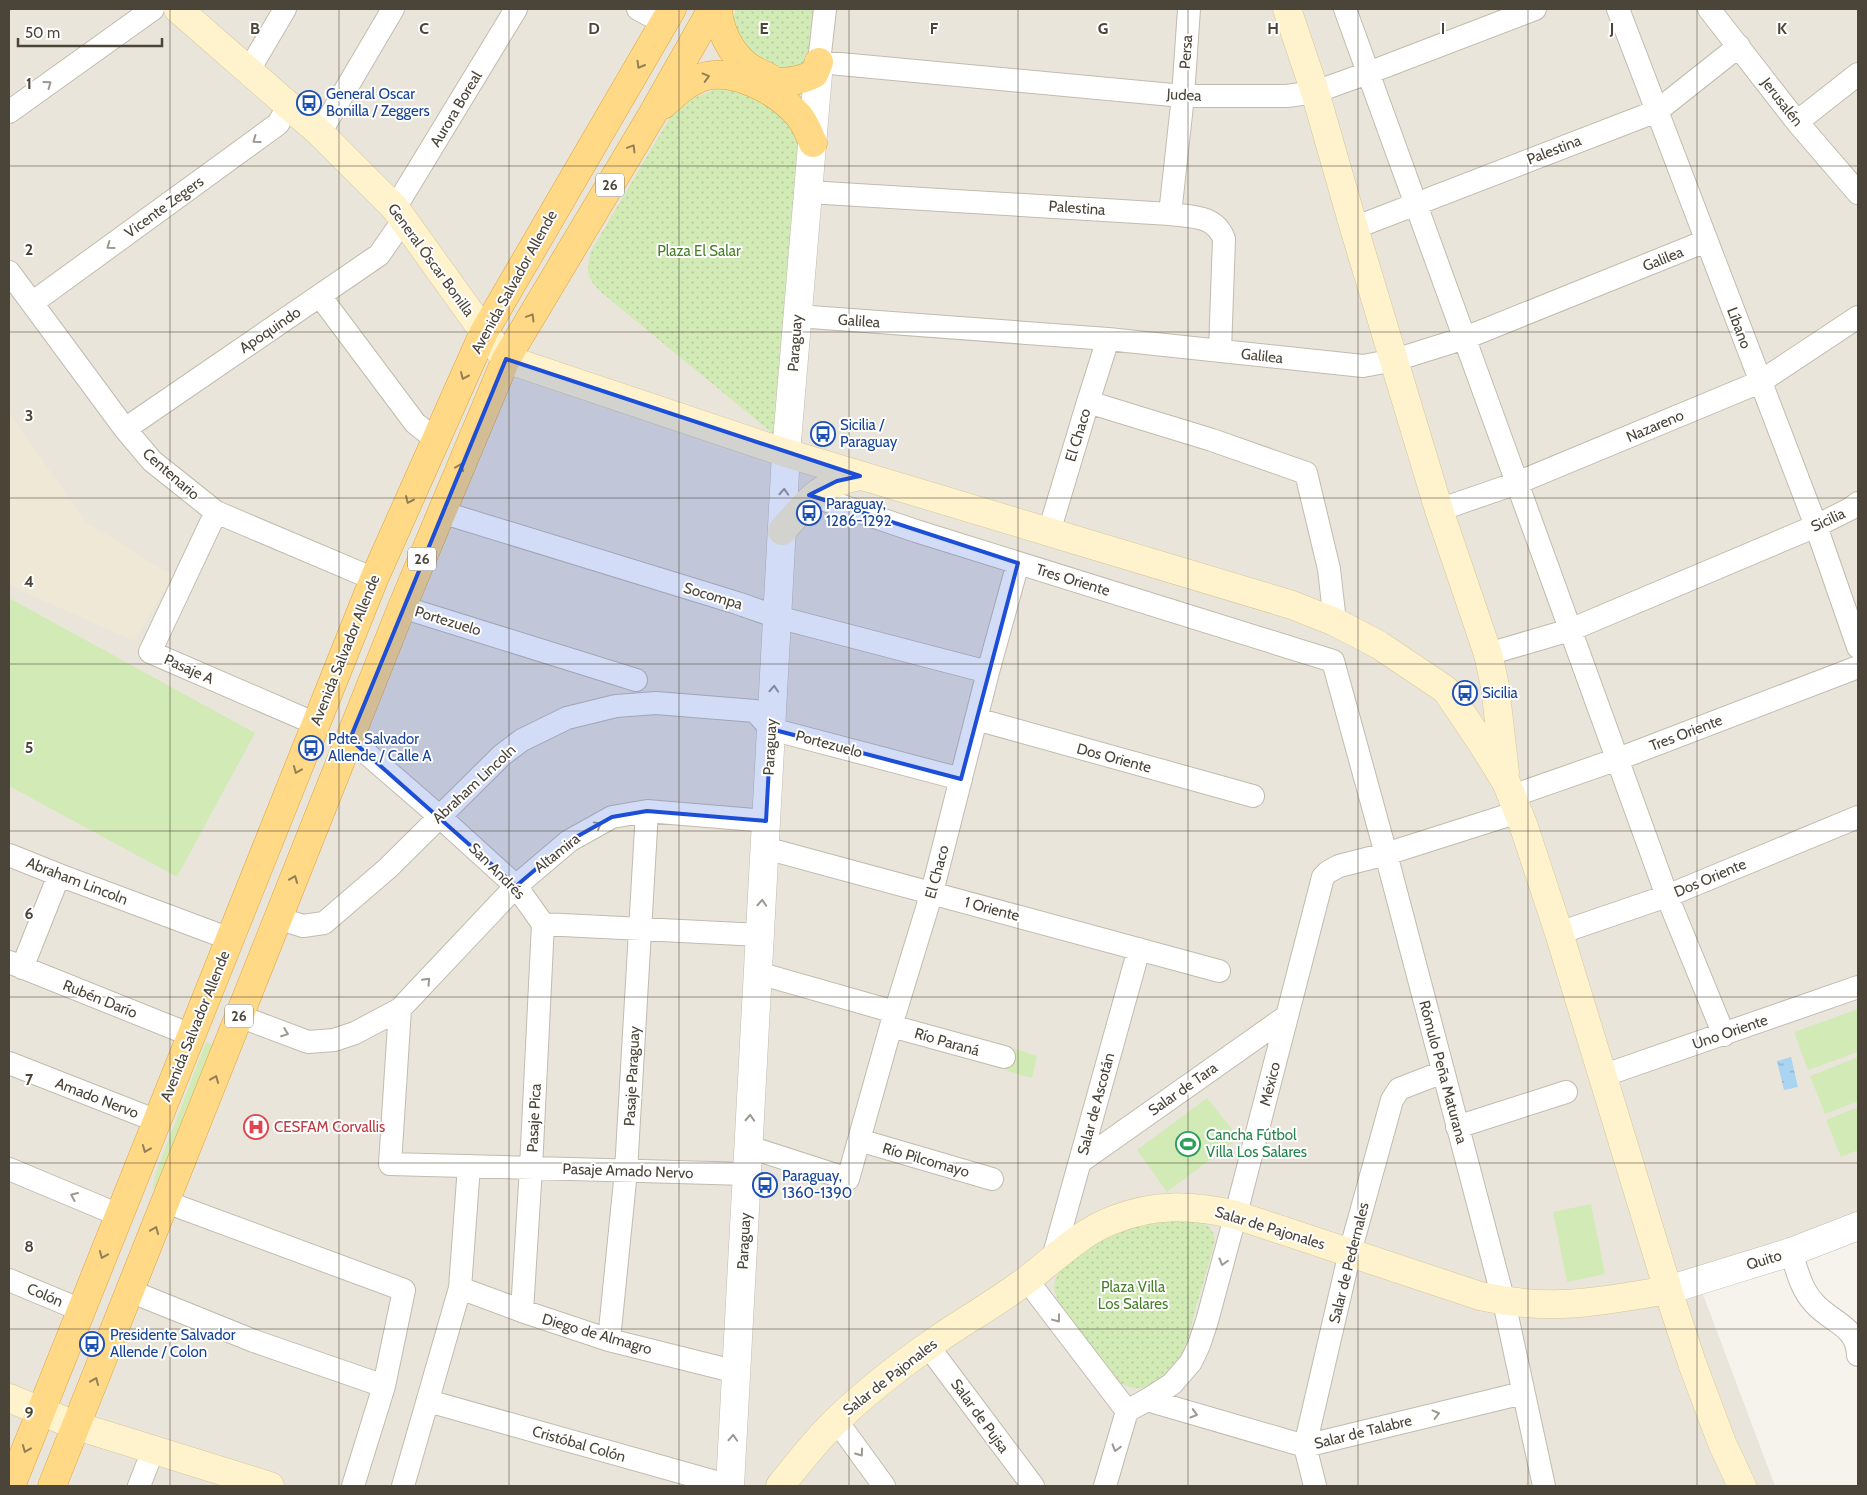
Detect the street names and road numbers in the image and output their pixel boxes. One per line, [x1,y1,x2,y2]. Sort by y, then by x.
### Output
street label: Persa [1176,34,1196,70]
street label: Aurora Boreal [426,68,486,150]
street label: Jerusalén [1757,73,1807,130]
street label: Judea [1165,85,1203,105]
street label: Palestina [1524,131,1584,169]
street label: Vicente Zegers [121,172,207,242]
road number: 26 [596,174,624,196]
street label: Palestina [1048,197,1107,219]
street label: General Óscar Bonilla [384,199,479,321]
street label: Avenida Salvador Allende [467,207,561,357]
street label: Galilea [1640,242,1687,275]
street label: Apoquindo [236,303,304,357]
street label: Líbano [1723,305,1755,351]
street label: Galilea [837,311,882,332]
street label: Paraguay [784,313,806,372]
street label: Galilea [1240,345,1285,367]
street label: El Chaco [1061,406,1095,464]
street label: Nazareno [1624,406,1686,446]
street label: Centenario [139,444,203,504]
street label: Sicilia [1808,504,1849,536]
road number: 26 [408,548,436,570]
street label: Tres Oriente [1034,560,1112,600]
street label: Avenida Salvador Allende [307,572,384,728]
street label: Socompa [681,579,745,614]
street label: Portezuelo [413,602,483,640]
street label: Pasaje A [161,650,217,688]
street label: Tres Oriente [1647,711,1725,755]
street label: Paraguay [760,718,781,776]
street label: Portezuelo [794,726,864,762]
street label: Dos Oriente [1075,739,1154,777]
street label: Abraham Lincoln [429,741,519,827]
street label: Altamira [531,829,584,876]
street label: San Andrés [465,839,529,903]
street label: El Chaco [921,843,953,901]
street label: Abraham Lincoln [24,853,130,909]
street label: Dos Oriente [1671,855,1749,901]
street label: 1 Oriente [963,893,1022,925]
street label: Avenida Salvador Allende [157,948,234,1104]
street label: Rubén Darío [60,976,140,1022]
street label: Rómulo Peña Maturana [1415,998,1471,1146]
road number: 26 [225,1004,253,1028]
street label: Uno Oriente [1690,1011,1770,1053]
street label: Río Paraná [912,1024,982,1060]
street label: Pasaje Paraguay [620,1025,644,1127]
street label: Salar de Ascotán [1074,1051,1118,1157]
street label: Salar de Tara [1145,1058,1222,1119]
street label: México [1256,1060,1284,1108]
street label: Amado Nervo [53,1074,141,1122]
street label: Pasaje Pica [523,1082,545,1153]
street label: Río Pilcomayo [880,1139,972,1181]
street label: Pasaje Amado Nervo [562,1160,694,1182]
street label: Salar de Pedernales [1325,1201,1373,1325]
street label: Salar de Pajonales [1213,1203,1327,1253]
street label: Paraguay [734,1212,755,1270]
street label: Quito [1744,1246,1784,1274]
street label: Colón [24,1279,66,1311]
street label: Diego de Almagro [540,1310,654,1358]
street label: Salar de Pajonales [839,1335,941,1419]
street label: Salar de Pujsa [947,1375,1013,1457]
street label: Salar de Talabre [1312,1411,1414,1453]
street label: Cristóbal Colón [530,1422,628,1466]

